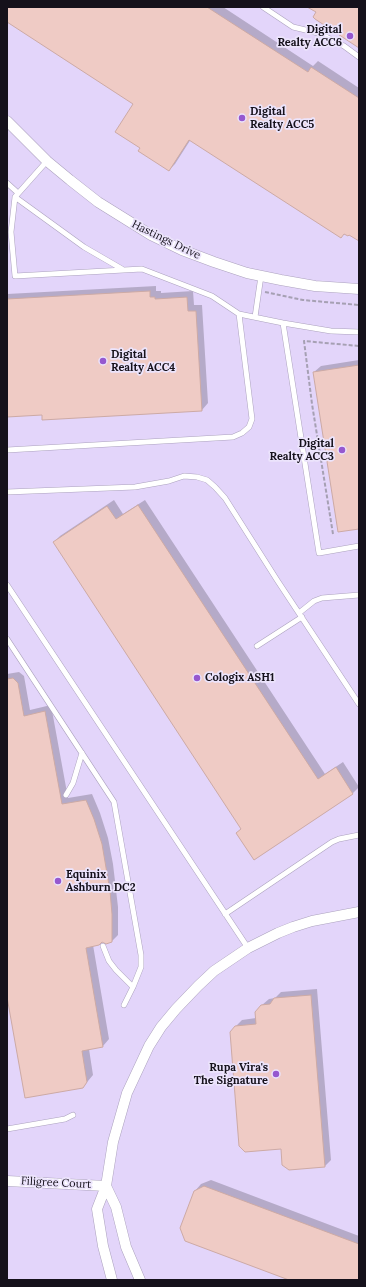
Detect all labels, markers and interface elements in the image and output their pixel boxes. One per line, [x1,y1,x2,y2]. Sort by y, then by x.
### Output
place label: Digital Realty ACC6 [277,23,342,49]
marker: Digital Realty ACC6 [345,31,355,41]
place label: Digital Realty ACC5 [250,105,314,131]
marker: Digital Realty ACC5 [237,113,247,123]
street label: Hastings Drive [129,218,203,262]
place label: Digital Realty ACC4 [111,348,175,374]
marker: Digital Realty ACC4 [98,356,108,366]
place label: Digital Realty ACC3 [270,437,334,463]
marker: Digital Realty ACC3 [337,445,347,455]
place label: Cologix ASH1 [205,671,275,685]
marker: Cologix ASH1 [192,673,202,683]
place label: Equinix Ashburn DC2 [66,868,136,894]
marker: Equinix Ashburn DC2 [53,876,63,886]
place label: Rupa Vira's The Signature [194,1061,268,1087]
marker: Rupa Vira's The Signature [271,1069,281,1079]
street label: Filigree Court [20,1175,92,1191]

